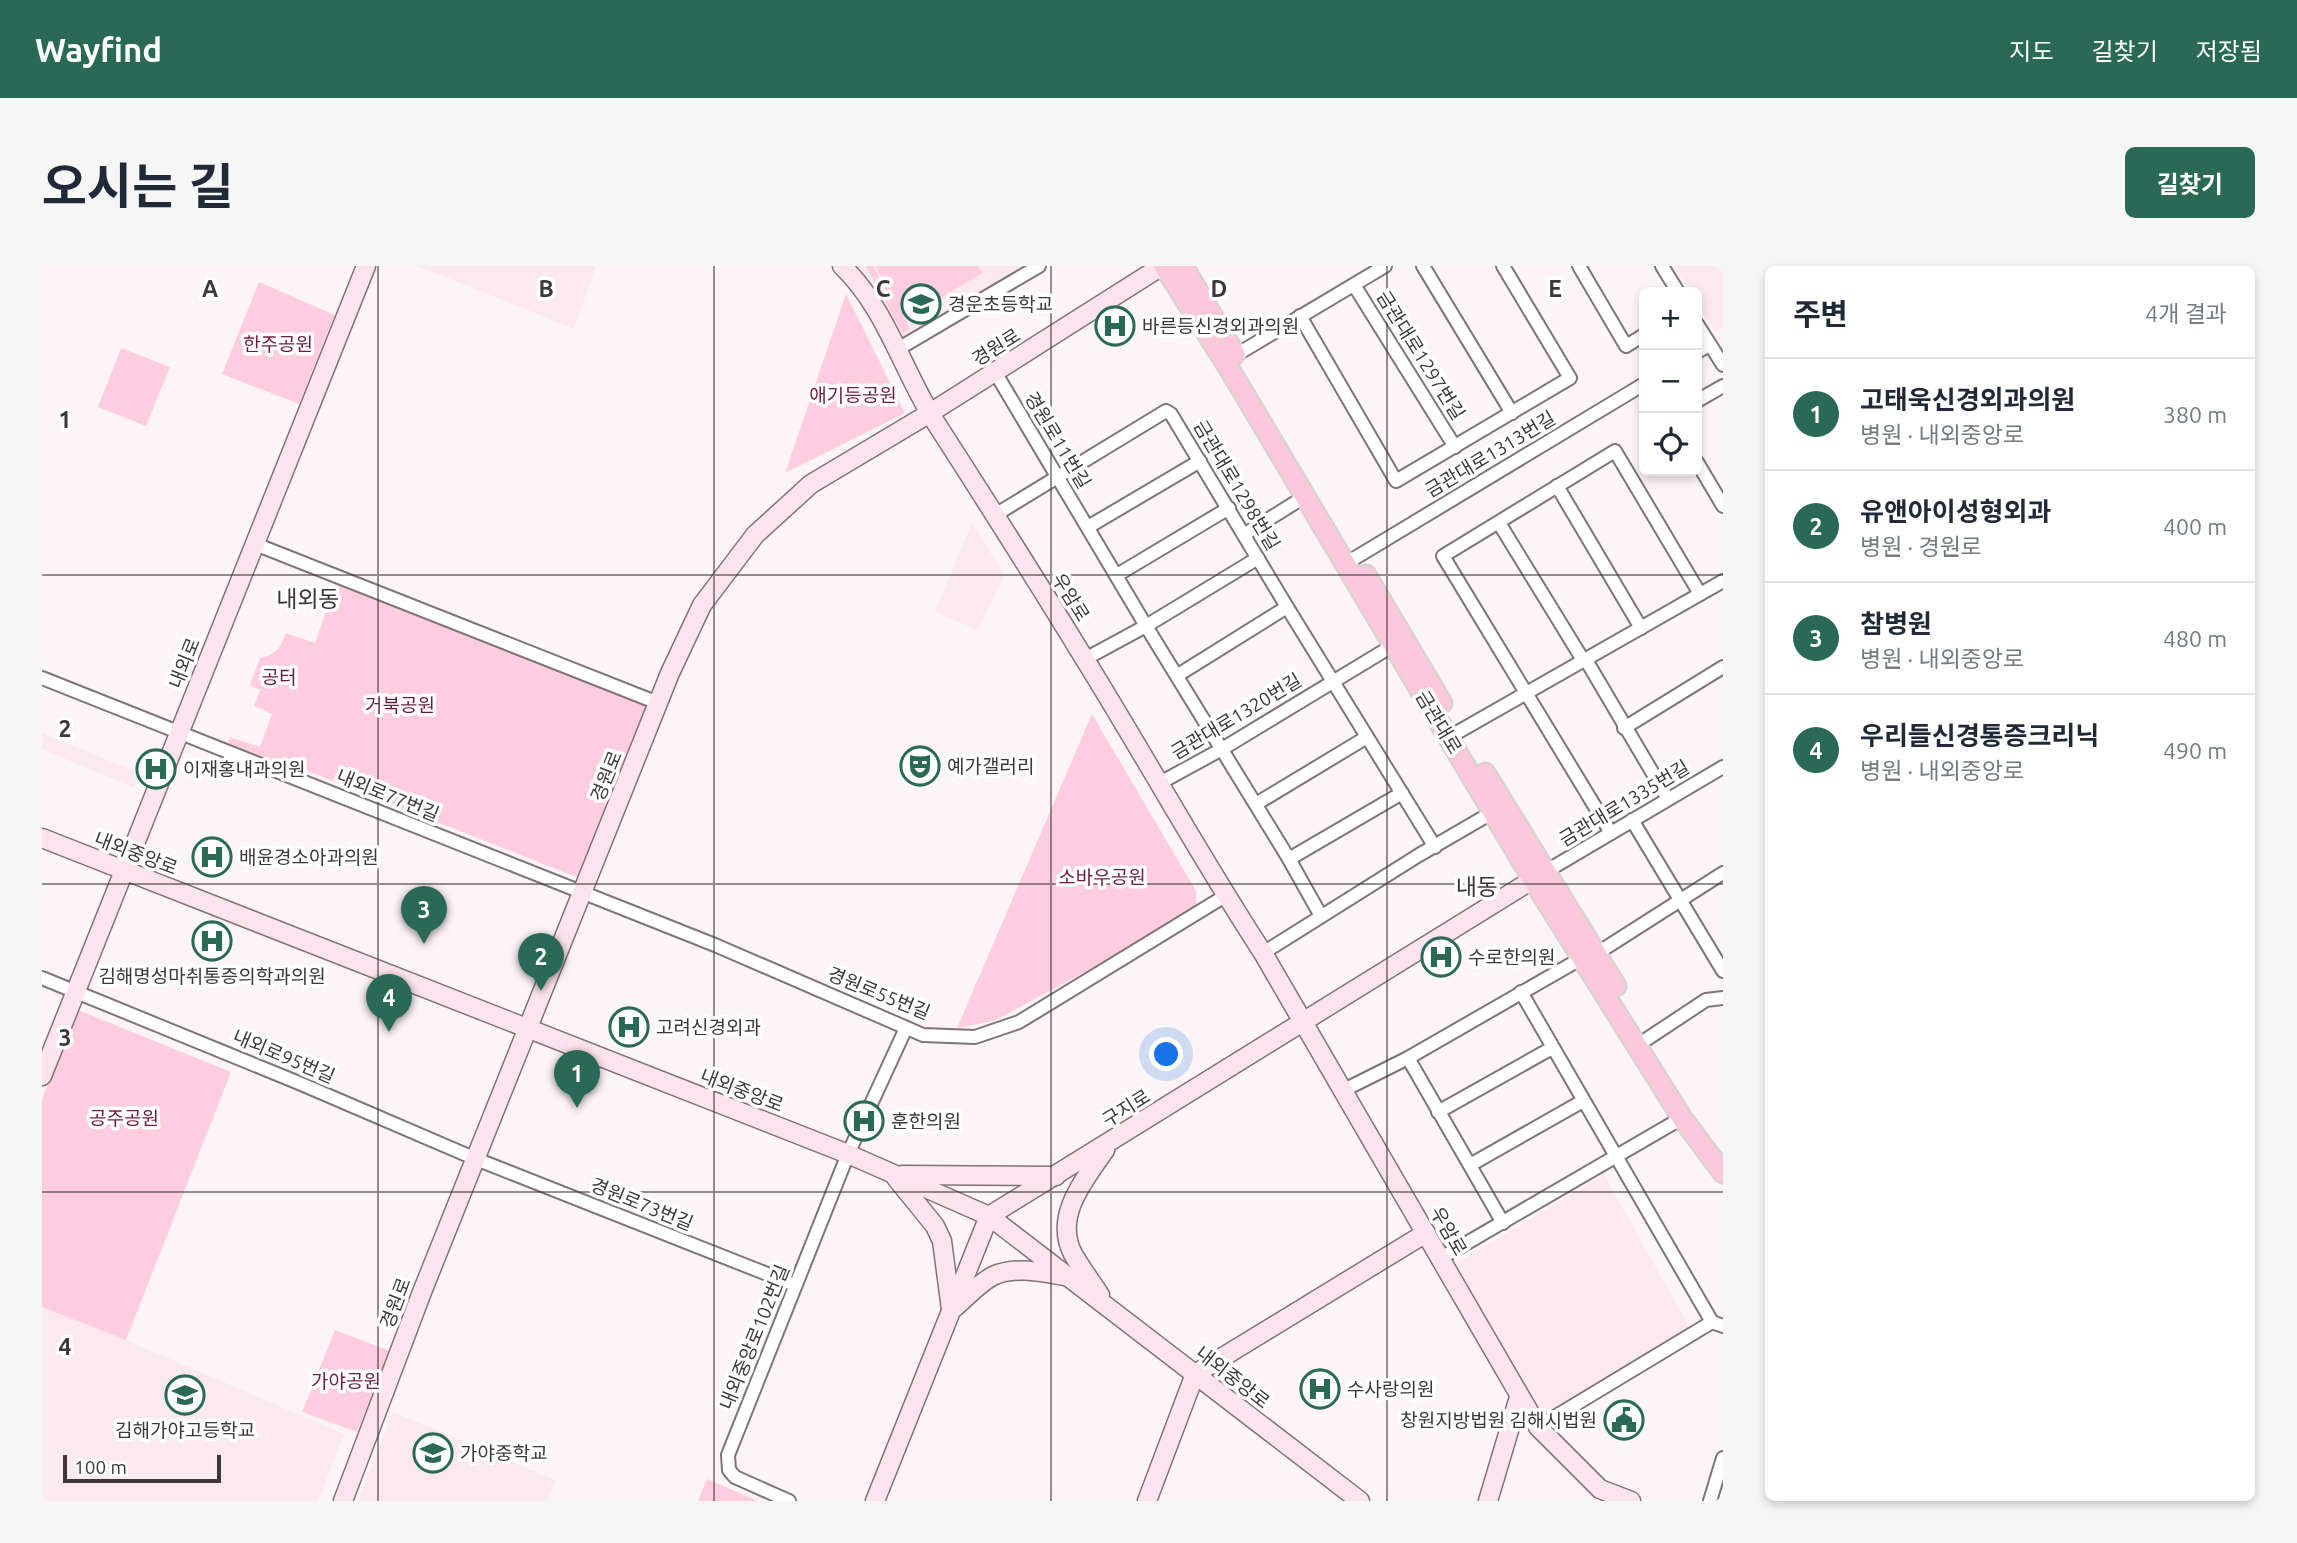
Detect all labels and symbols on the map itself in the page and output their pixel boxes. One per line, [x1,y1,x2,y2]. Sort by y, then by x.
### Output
text: A [202,276,218,301]
text: B [538,276,554,301]
text: C [876,276,891,301]
text: D [1211,276,1227,301]
text: E [1548,276,1562,301]
school or university icon: 경운초등학교 [900,283,942,325]
street label: 금관대로1297번길 [1373,287,1469,423]
place label: 경운초등학교 [948,293,1053,315]
hospital icon: 바른등신경외과의원 [1094,305,1136,347]
place label: 바른등신경외과의원 [1142,315,1299,337]
street label: 경원로 [968,324,1024,370]
park label: 한주공원 [243,333,313,355]
park label: 애기등공원 [809,384,897,406]
street label: 경원로11번길 [1021,388,1095,492]
text: 1 [59,407,71,432]
street label: 금관대로1313번길 [1421,407,1559,501]
street label: 금관대로1298번길 [1190,416,1284,554]
street label: 우암로 [1048,569,1094,625]
district label: 내외동 [276,586,340,611]
street label: 내외로 [164,635,204,691]
park label: 공터 [262,666,296,688]
street label: 금관대로1320번길 [1167,669,1305,763]
street label: 금관대로 [1412,686,1466,758]
park label: 거북공원 [365,694,435,716]
text: 2 [59,716,71,741]
theatre icon: 예가갤러리 [899,745,941,787]
hospital icon: 이재홍내과의원 [135,748,177,790]
street label: 경원로 [586,748,626,804]
place label: 예가갤러리 [947,755,1034,777]
street label: 금관대로1335번길 [1555,756,1693,850]
place label: 이재홍내과의원 [183,758,305,780]
street label: 내외로77번길 [333,764,443,826]
street label: 내외중앙로 [91,827,181,879]
hospital icon: 배윤경소아과의원 [191,836,233,878]
place label: 배윤경소아과의원 [239,846,379,868]
park label: 소바우공원 [1058,866,1146,888]
district label: 내동 [1456,874,1498,899]
pin: 3 [401,886,447,944]
hospital icon: 김해명성마취통증의학과의원 [191,920,233,962]
pin: 2 [518,933,564,991]
hospital icon: 수로한의원 [1420,936,1462,978]
place label: 수로한의원 [1468,946,1555,968]
street label: 경원로55번길 [824,962,934,1024]
place label: 김해명성마취통증의학과의원 [98,965,326,987]
pin: 4 [366,974,412,1032]
hospital icon: 고려신경외과 [608,1006,650,1048]
place label: 고려신경외과 [656,1016,761,1038]
text: 3 [59,1025,71,1050]
street label: 내외로95번길 [230,1025,338,1087]
your location [1149,1037,1183,1071]
pin: 1 [554,1050,600,1108]
street label: 내외중앙로 [697,1064,787,1116]
street label: 구지로 [1098,1085,1154,1131]
hospital icon: 훈한의원 [843,1100,885,1142]
park label: 공주공원 [89,1107,159,1129]
place label: 훈한의원 [891,1110,961,1132]
street label: 경원로73번길 [587,1173,697,1235]
street label: 우암로 [1426,1203,1472,1259]
street label: 내외중앙로102번길 [715,1261,793,1413]
street label: 경원로 [375,1275,415,1331]
text: 4 [59,1334,72,1359]
street label: 내외중앙로 [1192,1341,1274,1413]
hospital icon: 수사랑의원 [1299,1368,1341,1410]
park label: 가야공원 [311,1370,381,1392]
school or university icon: 김해가야고등학교 [164,1374,206,1416]
place label: 수사랑의원 [1347,1378,1434,1400]
public building icon: 창원지방법원 김해시법원 [1603,1399,1645,1441]
place label: 창원지방법원 김해시법원 [1400,1409,1597,1431]
place label: 김해가야고등학교 [115,1419,255,1441]
school or university icon: 가야중학교 [412,1432,454,1474]
place label: 가야중학교 [460,1442,547,1464]
scale bar [63,1452,220,1484]

